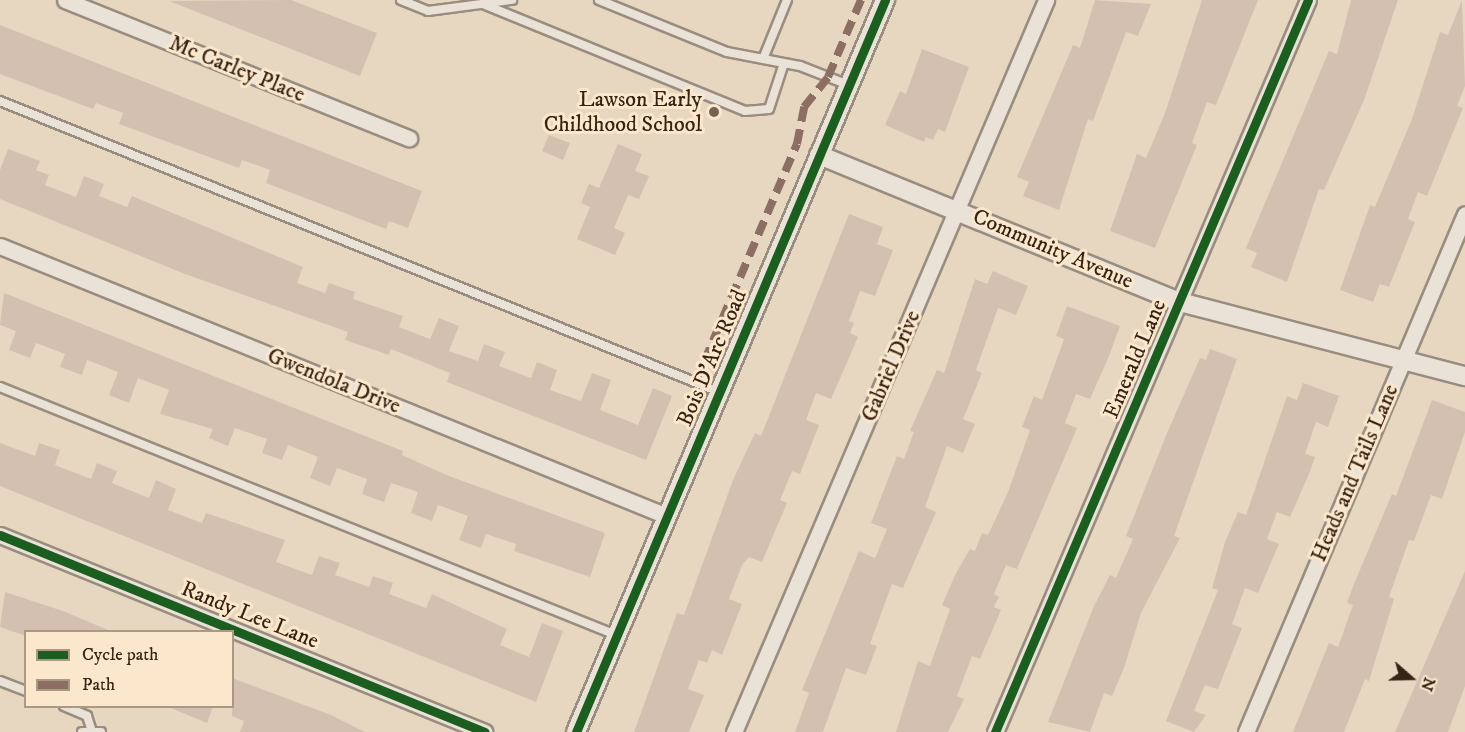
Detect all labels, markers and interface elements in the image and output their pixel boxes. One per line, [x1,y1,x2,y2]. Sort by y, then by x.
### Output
street label: Mc Carley Place [165,30,309,108]
place label: Lawson Early Childhood School [544,86,702,138]
marker: Lawson Early Childhood School [707,105,721,119]
street label: Community Avenue [969,203,1137,295]
street label: Bois D'Arc Road [671,286,753,430]
street label: Emerald Lane [1098,296,1172,422]
street label: Gabriel Drive [856,306,926,426]
street label: Gwendola Drive [264,342,404,420]
street label: Heads and Tails Lane [1306,380,1404,566]
street label: Randy Lee Lane [177,575,323,655]
legend [24,630,234,708]
text: Cycle path [82,644,159,666]
north arrow [1381,648,1441,708]
text: Path [82,674,115,696]
text: N [1416,675,1440,694]

